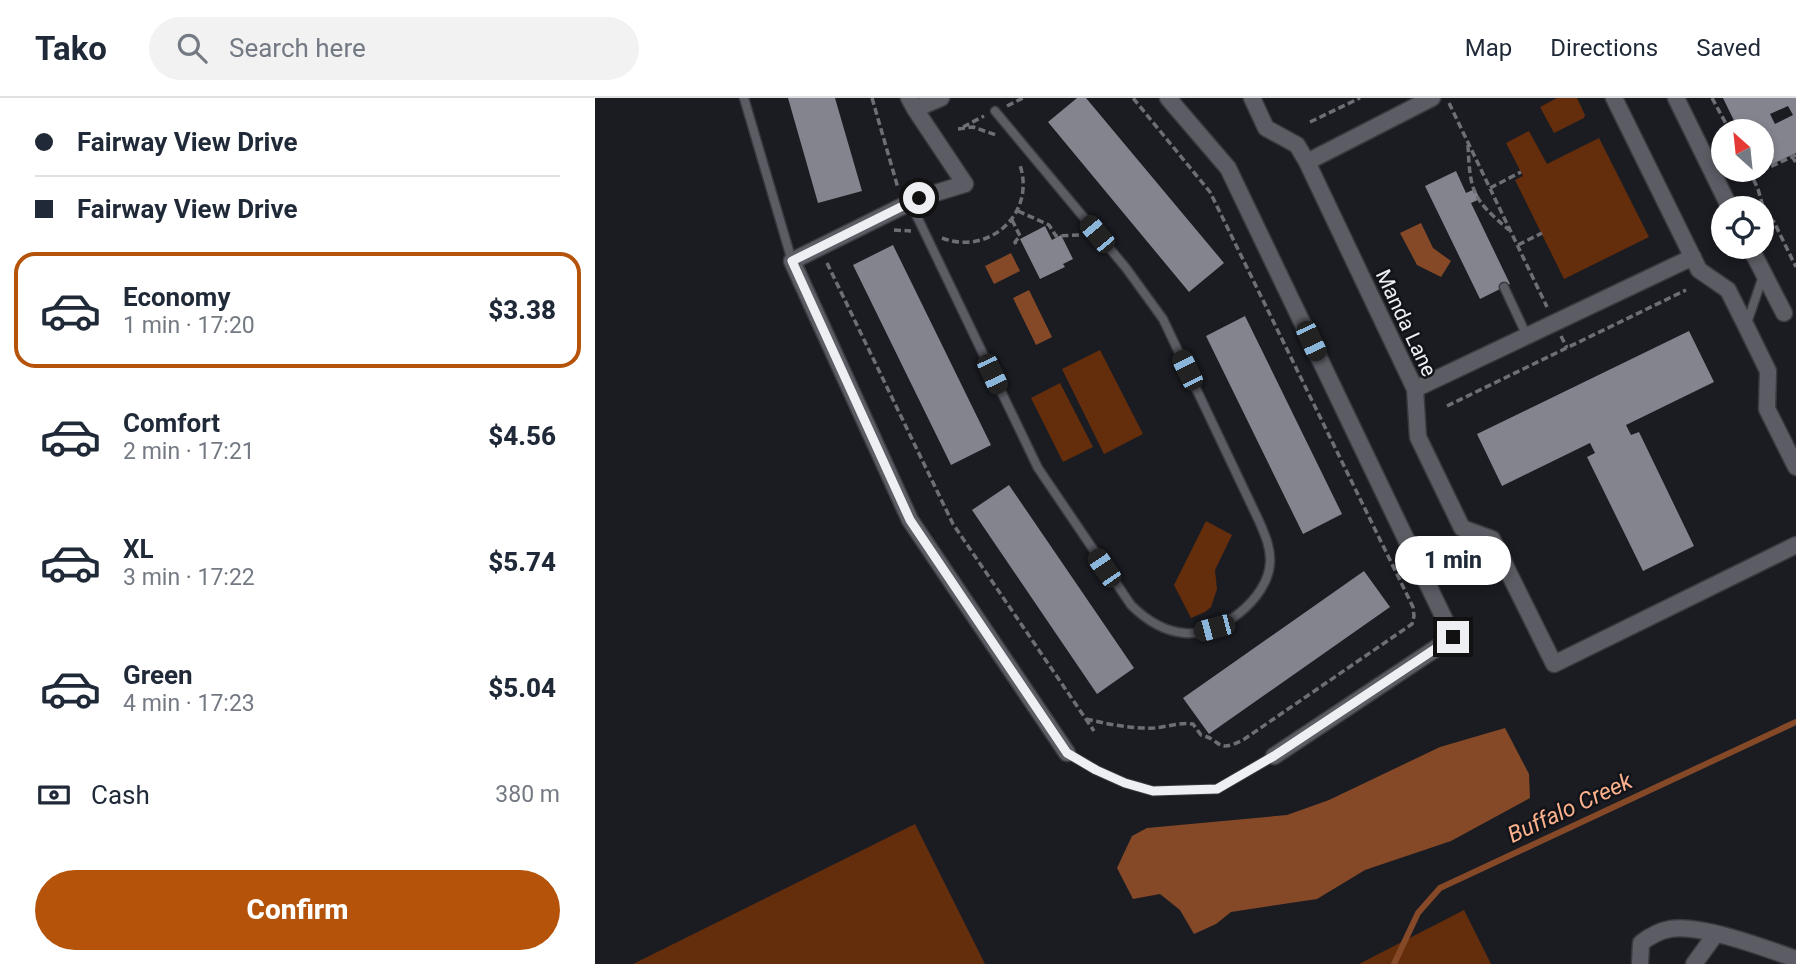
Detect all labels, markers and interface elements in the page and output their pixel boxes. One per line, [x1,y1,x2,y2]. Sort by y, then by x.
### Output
search box [149,17,639,80]
text: Tako [35,29,107,68]
icon: search [173,29,211,67]
text: Search here [229,33,366,63]
text: Map [1465,34,1512,62]
text: Directions [1550,34,1658,62]
text: Saved [1696,34,1761,62]
north arrow [1711,119,1775,182]
map controls [1711,119,1774,259]
text: Fairway View Drive [77,127,298,157]
route start [903,182,935,214]
text: Fairway View Drive [77,194,298,224]
button: locate [1711,196,1774,259]
car [1076,211,1119,257]
street label: Manda Lane [1371,266,1441,380]
icon: car [39,279,102,342]
text: Economy [123,282,230,312]
text: $3.38 [488,295,556,325]
text: 1 min · 17:20 [123,312,255,339]
car [1293,318,1330,364]
car [1169,347,1206,393]
car [974,351,1011,397]
icon: car [39,405,102,468]
text: Comfort [123,408,220,438]
text: $4.56 [488,421,556,451]
text: 2 min · 17:21 [123,438,255,465]
icon: car [39,531,102,594]
text: XL [123,534,154,564]
callout: 1 min [1395,536,1511,584]
car [1084,545,1125,591]
text: $5.74 [488,547,556,577]
text: 1 min [1424,547,1482,574]
text: 3 min · 17:22 [123,564,255,591]
car [1191,612,1238,644]
route end [1437,621,1469,653]
icon: car [39,657,102,720]
text: Green [123,660,193,690]
text: $5.04 [488,673,556,703]
text: 4 min · 17:23 [123,690,255,717]
water label: Buffalo Creek [1503,767,1637,849]
icon: cash [35,776,73,814]
text: Cash [91,780,150,810]
text: 380 m [495,781,560,808]
button: Confirm [35,870,560,950]

